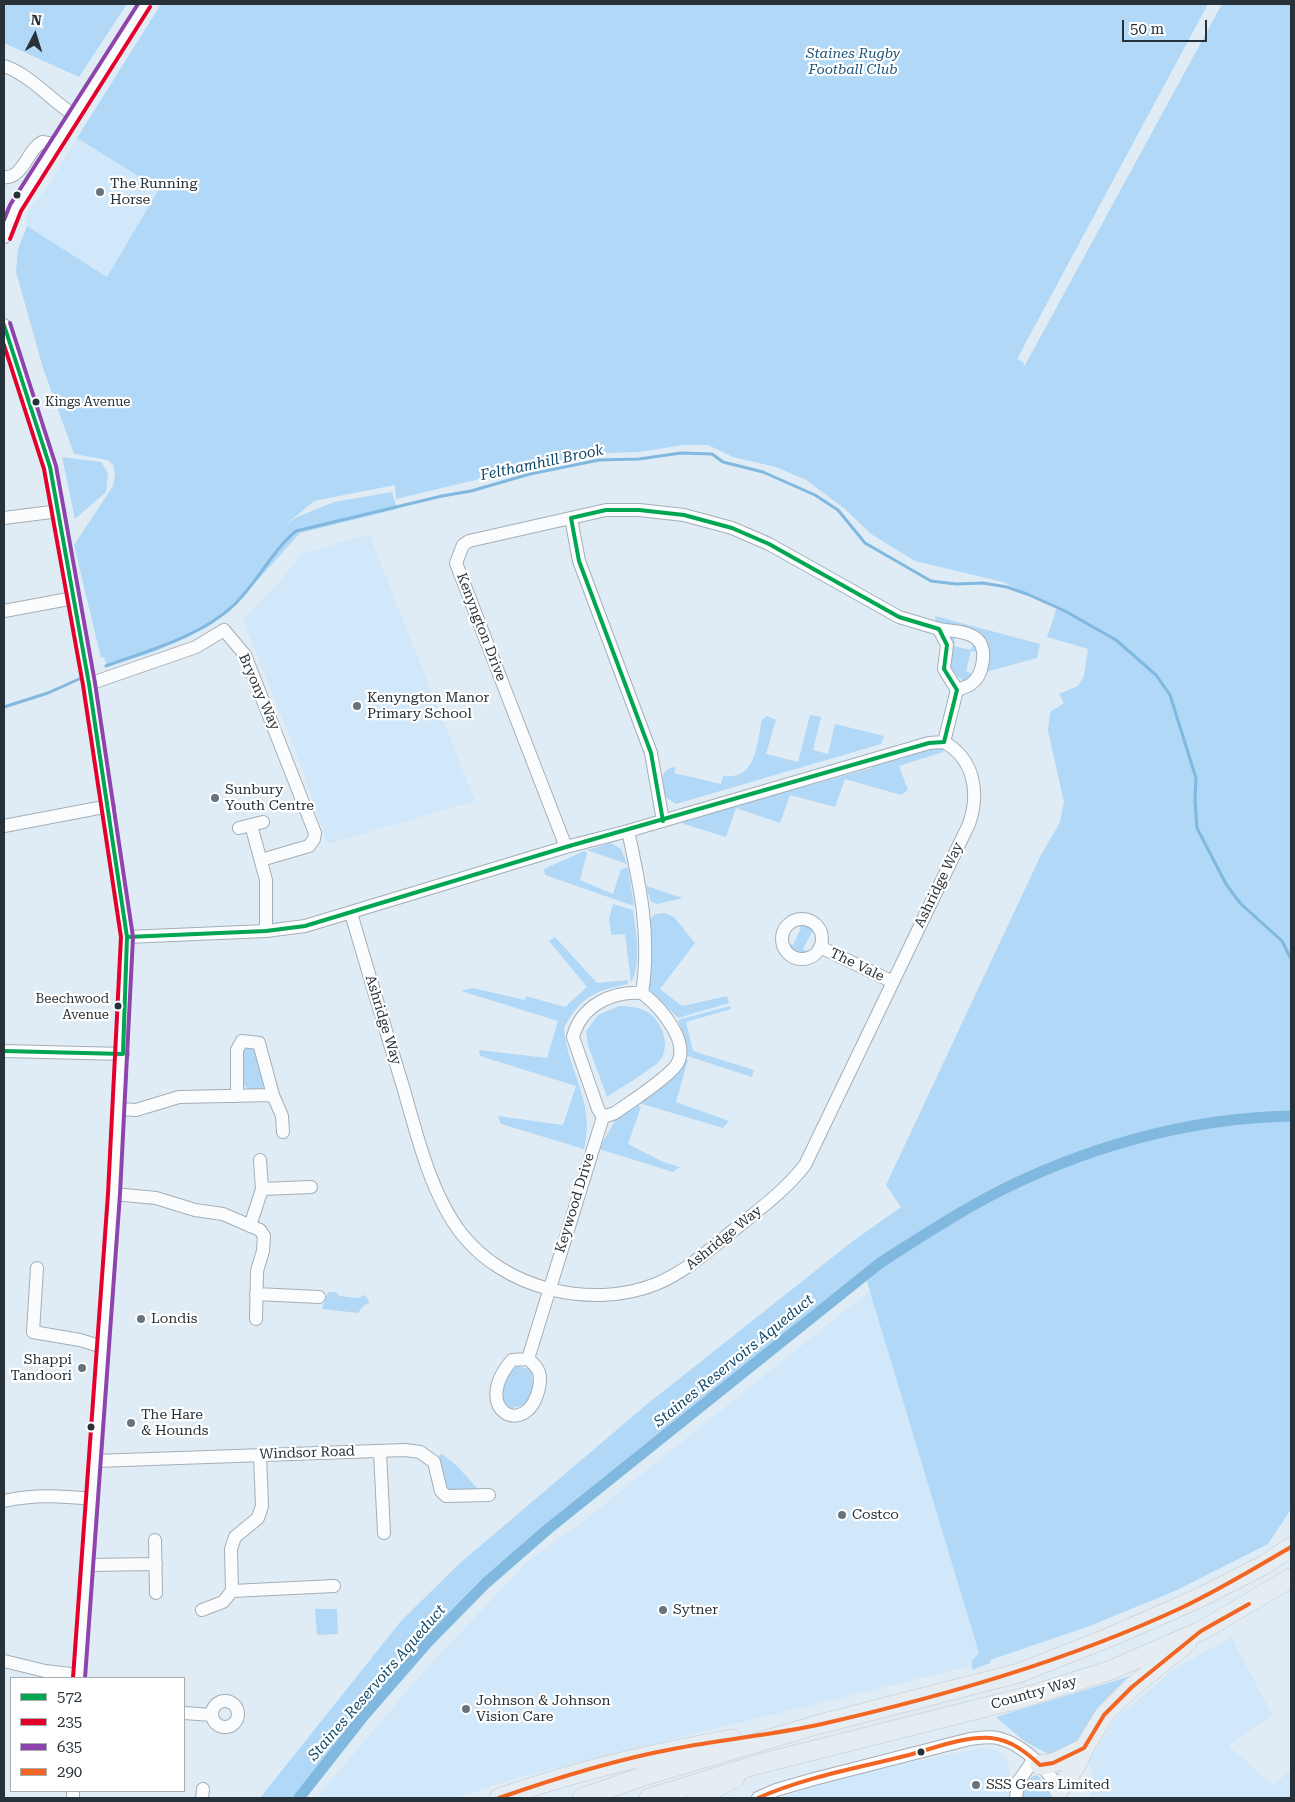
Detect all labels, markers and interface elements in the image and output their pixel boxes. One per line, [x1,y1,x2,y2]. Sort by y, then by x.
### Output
north arrow [10,10,60,60]
scale bar [1125,10,1210,42]
text: N [30,12,42,28]
text: 50 m [1130,20,1164,38]
park label: Staines Rugby Football Club [806,46,900,78]
place label: The Running Horse [110,176,197,208]
marker: The Running Horse [94,186,106,198]
unlabelled marker [12,190,22,200]
place label: Kings Avenue [45,394,130,410]
marker: Kings Avenue [31,397,41,407]
water label: Felthamhill Brook [479,441,605,485]
street label: Kenyngton Drive [453,570,509,684]
street label: Bryony Way [235,651,283,733]
place label: Kenyngton Manor Primary School [367,690,489,722]
marker: Kenyngton Manor Primary School [351,700,363,712]
place label: Sunbury Youth Centre [225,782,314,814]
marker: Sunbury Youth Centre [209,792,221,804]
street label: Ashridge Way [911,840,967,930]
street label: The Vale [827,945,887,985]
street label: Ashridge Way [361,973,405,1067]
place label: Beechwood Avenue [36,991,109,1022]
marker: Beechwood Avenue [113,1001,123,1011]
street label: Keywood Drive [552,1151,598,1255]
street label: Ashridge Way [683,1202,765,1274]
water label: Staines Reservoirs Aqueduct [650,1291,818,1431]
place label: Londis [151,1311,198,1327]
marker: Londis [135,1313,147,1325]
place label: Shappi Tandoori [11,1352,72,1384]
marker: Shappi Tandoori [76,1362,88,1374]
place label: The Hare & Hounds [141,1407,208,1440]
marker: The Hare & Hounds [125,1417,137,1429]
unlabelled marker [86,1422,96,1432]
street label: Windsor Road [259,1443,355,1463]
place label: Costco [852,1507,899,1523]
marker: Costco [836,1509,848,1521]
water label: Staines Reservoirs Aqueduct [304,1601,450,1765]
place label: Sytner [673,1602,718,1618]
marker: Sytner [657,1604,669,1616]
street label: Country Way [989,1673,1079,1713]
legend [10,1677,185,1792]
text: 572 [57,1688,82,1706]
place label: Johnson & Johnson Vision Care [476,1693,611,1725]
marker: Johnson & Johnson Vision Care [460,1703,472,1715]
text: 235 [57,1713,82,1731]
text: 635 [57,1738,82,1756]
unlabelled marker [916,1747,926,1757]
text: 290 [57,1763,82,1781]
place label: SSS Gears Limited [986,1777,1110,1793]
marker: SSS Gears Limited [970,1779,982,1791]

